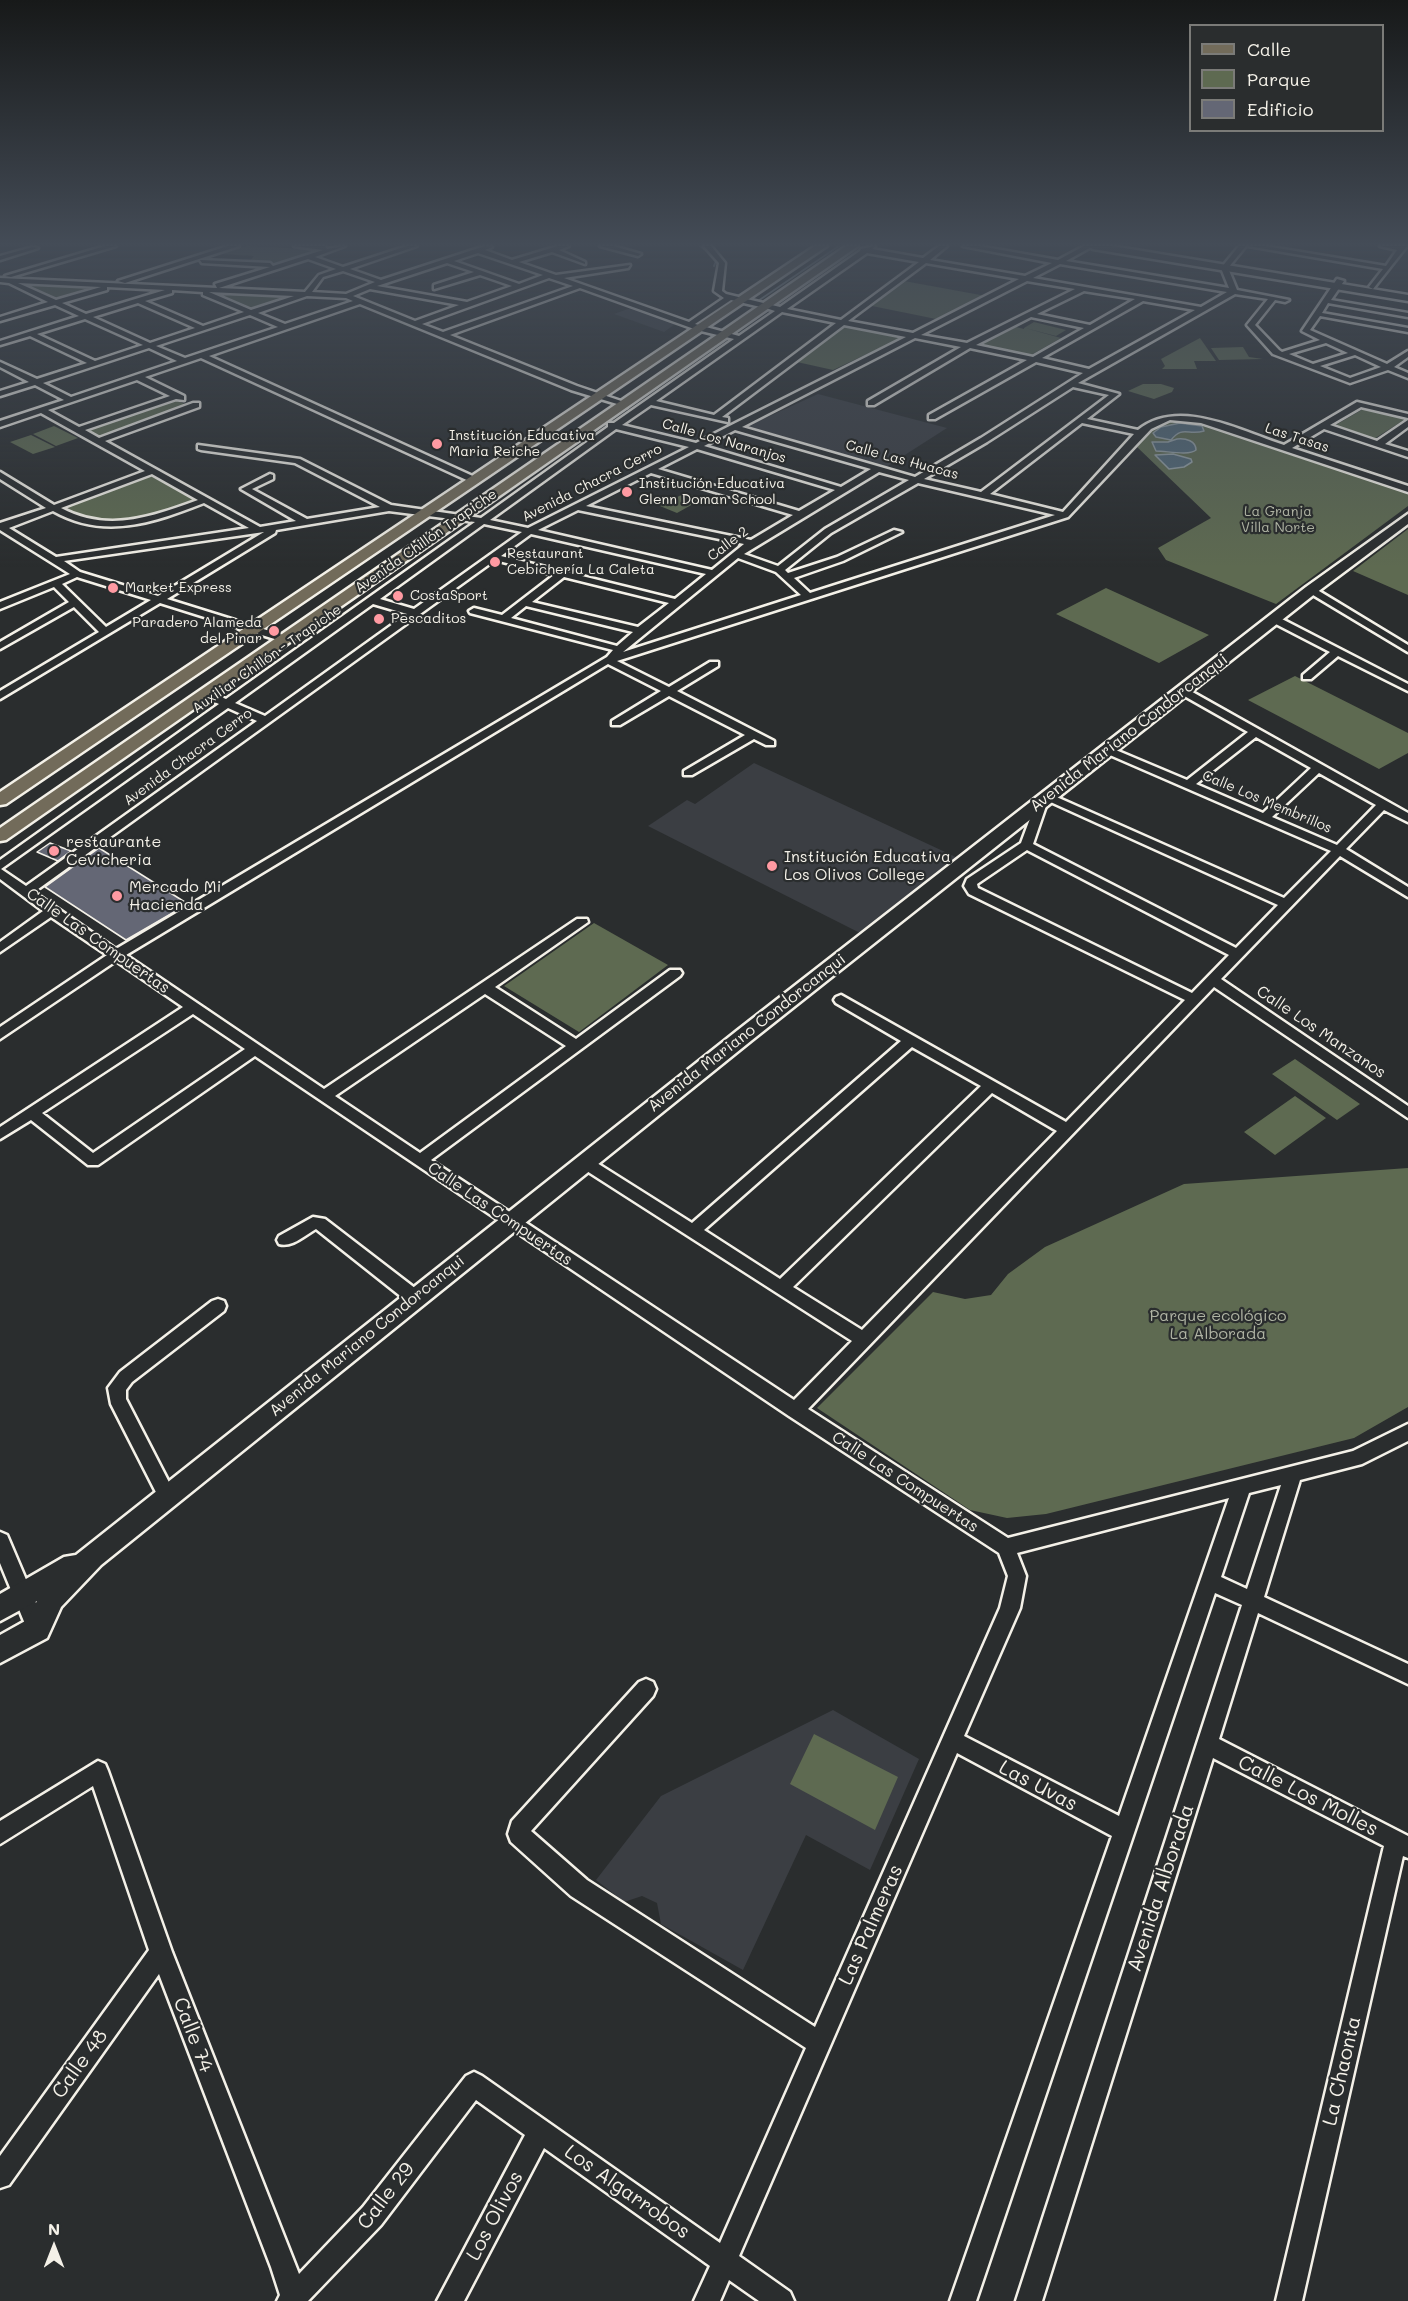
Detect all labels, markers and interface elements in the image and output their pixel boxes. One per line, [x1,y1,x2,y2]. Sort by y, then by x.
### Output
legend [1189,24,1384,132]
text: Calle [1247,37,1291,61]
text: Parque [1247,67,1311,91]
text: Edificio [1247,97,1314,121]
street label: Calle Los Naranjos [660,415,788,467]
street label: Las Tasas [1263,420,1331,456]
place label: Institución Educativa Maria Reiche [449,428,595,460]
marker: Institución Educativa Maria Reiche [430,437,444,451]
street label: Calle Las Huacas [844,437,960,483]
street label: Avenida Chacra Cerro [519,440,665,526]
place label: Institución Educativa Glenn Doman School [639,476,785,508]
marker: Institución Educativa Glenn Doman School [620,485,634,499]
street label: Avenida Chillón Trapiche [352,486,500,596]
park label: La Granja Villa Norte [1241,504,1315,536]
street label: Calle 2 [704,523,752,565]
place label: Restaurant Cebichería La Caleta [507,546,655,578]
marker: Restaurant Cebichería La Caleta [488,555,502,569]
place label: Market Express [125,580,232,596]
marker: Market Express [106,581,120,595]
place label: CostaSport [410,588,488,604]
marker: CostaSport [391,589,405,603]
street label: Auxiliar Chillón - Trapiche [189,601,345,717]
place label: Pescaditos [391,611,466,627]
marker: Pescaditos [372,612,386,626]
place label: Paradero Alameda del Pinar [132,615,262,648]
marker: Paradero Alameda del Pinar [267,624,281,638]
street label: Avenida Mariano Condorcanqui [1026,650,1232,816]
street label: Avenida Chacra Cerro [121,705,255,809]
street label: Calle Los Membrillos [1200,767,1334,837]
place label: restaurante Cevicheria [66,832,161,870]
marker: restaurante Cevicheria [47,844,61,858]
place label: Institución Educativa Los Olivos College [784,847,951,885]
marker: Institución Educativa Los Olivos College [765,859,779,873]
place label: Mercado Mi Hacienda [129,877,221,915]
street label: Calle Las Compuertas [23,884,173,998]
marker: Mercado Mi Hacienda [110,889,124,903]
street label: Avenida Mariano Condorcanqui [644,950,850,1116]
street label: Calle Los Manzanos [1253,982,1389,1082]
street label: Calle Las Compuertas [424,1158,576,1270]
street label: Avenida Mariano Condorcanqui [266,1251,468,1421]
park label: Parque ecológico La Alborada [1149,1306,1287,1344]
street label: Calle Las Compuertas [828,1427,982,1537]
street label: Calle Los Molles [1234,1750,1382,1842]
street label: Las Uvas [995,1755,1081,1817]
street label: Avenida Alborada [1123,1801,1199,1975]
street label: Las Palmeras [834,1861,908,1989]
street label: Calle 74 [168,1994,218,2076]
street label: La Chaonta [1318,2014,1366,2128]
street label: Calle 48 [47,2025,113,2103]
street label: Los Algarrobos [560,2140,694,2244]
street label: Calle 29 [352,2158,420,2234]
street label: Los Olivos [461,2167,529,2265]
north arrow [24,2217,84,2277]
text: N [48,2218,60,2239]

